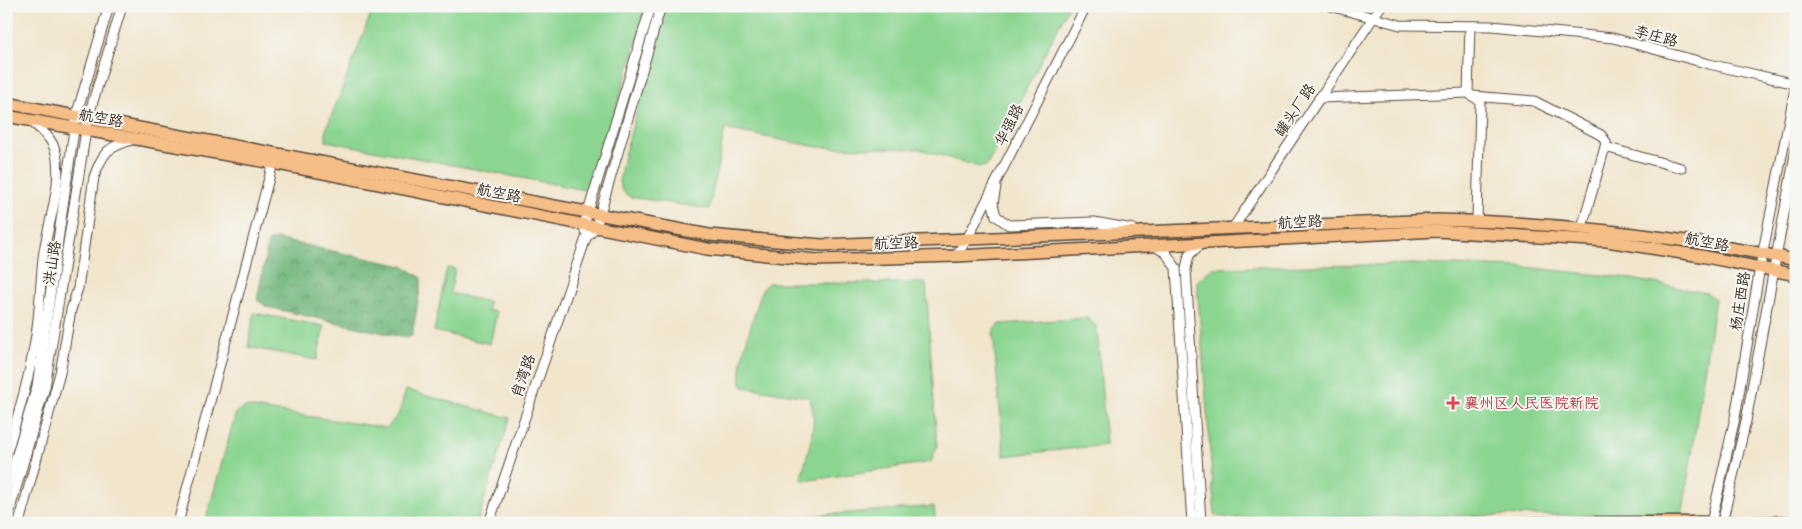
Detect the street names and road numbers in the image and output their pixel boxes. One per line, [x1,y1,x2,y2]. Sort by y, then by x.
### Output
street label: 李庄路 [1631,23,1680,52]
street label: 罐头厂路 [1272,81,1321,141]
street label: 华强路 [993,102,1029,150]
street label: 航空路 [77,106,125,133]
street label: 航空路 [475,181,523,208]
street label: 航空路 [1277,213,1323,234]
street label: 航空路 [1683,230,1731,257]
street label: 航空路 [873,234,919,255]
street label: 洪山路 [42,240,66,287]
street label: 杨庄西路 [1728,270,1756,332]
street label: 肖湾路 [509,352,541,401]

